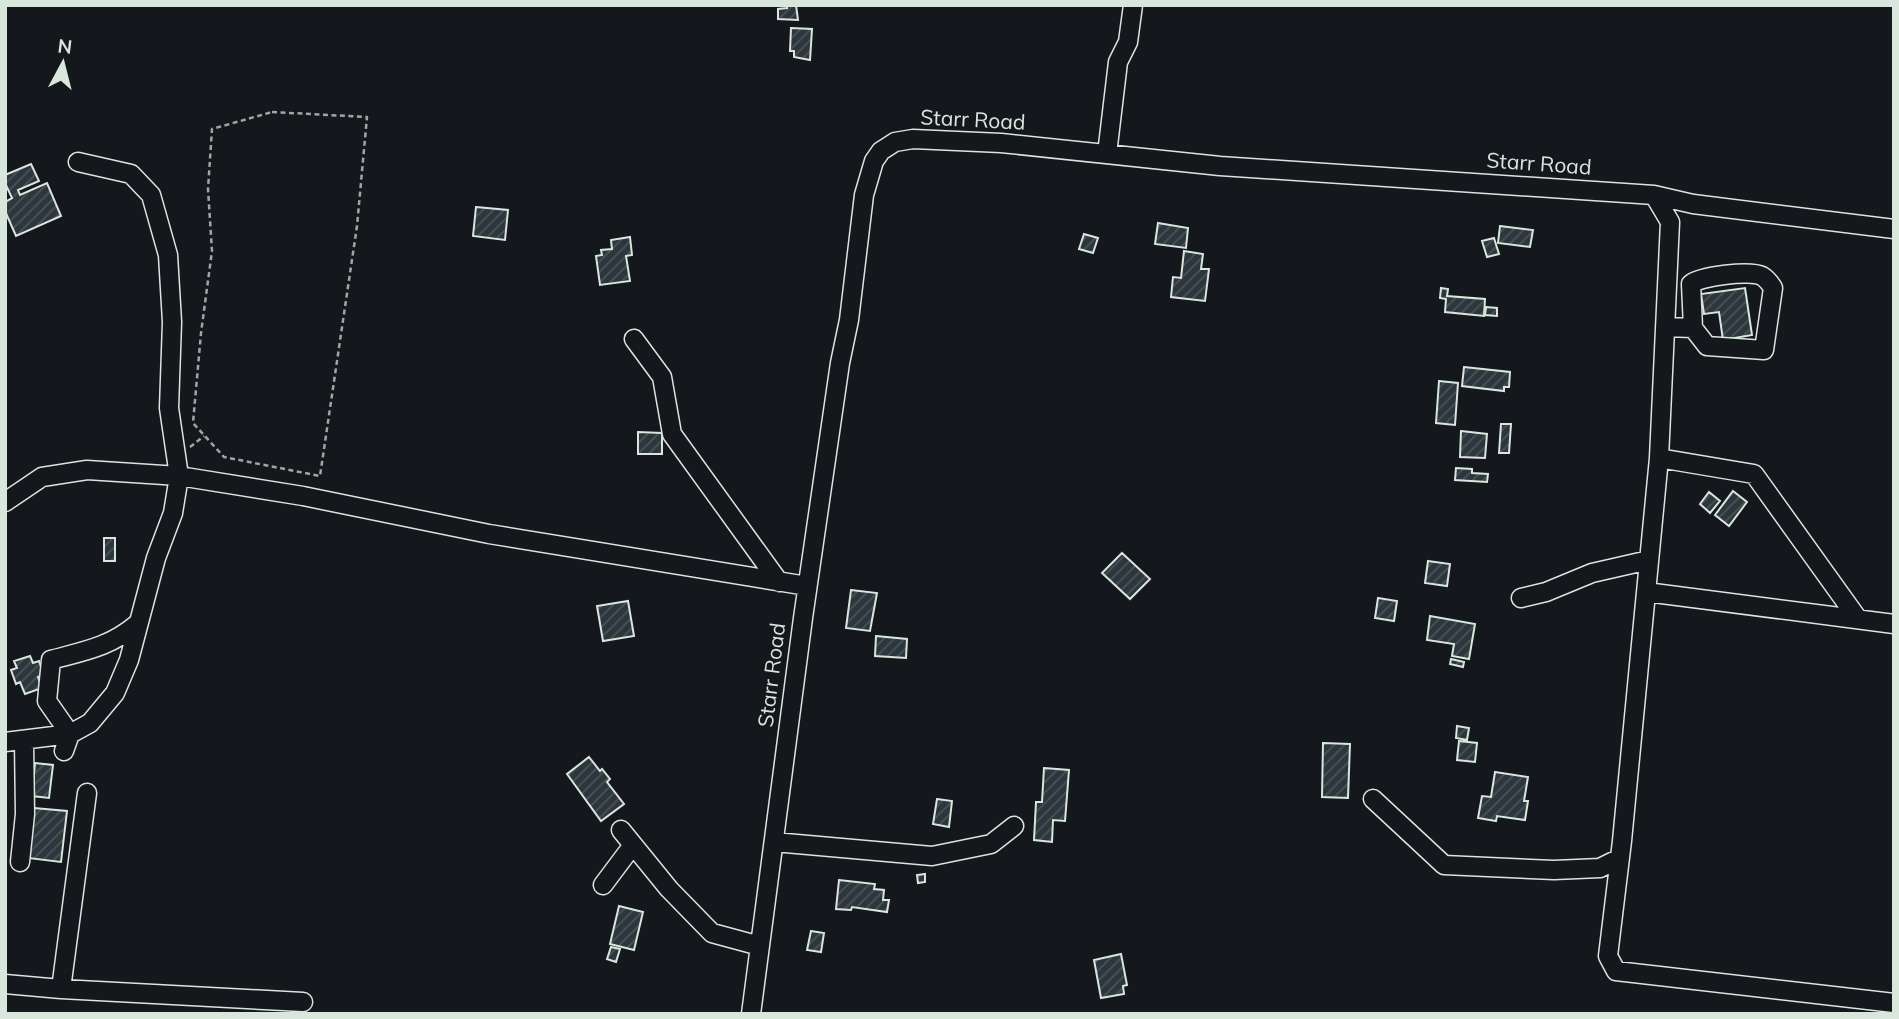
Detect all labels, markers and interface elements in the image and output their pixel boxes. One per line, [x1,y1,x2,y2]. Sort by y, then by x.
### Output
north arrow [28,28,98,98]
text: N [56,33,74,59]
street label: Starr Road [920,103,1026,135]
street label: Starr Road [1486,146,1592,180]
street label: Starr Road [752,621,790,729]

